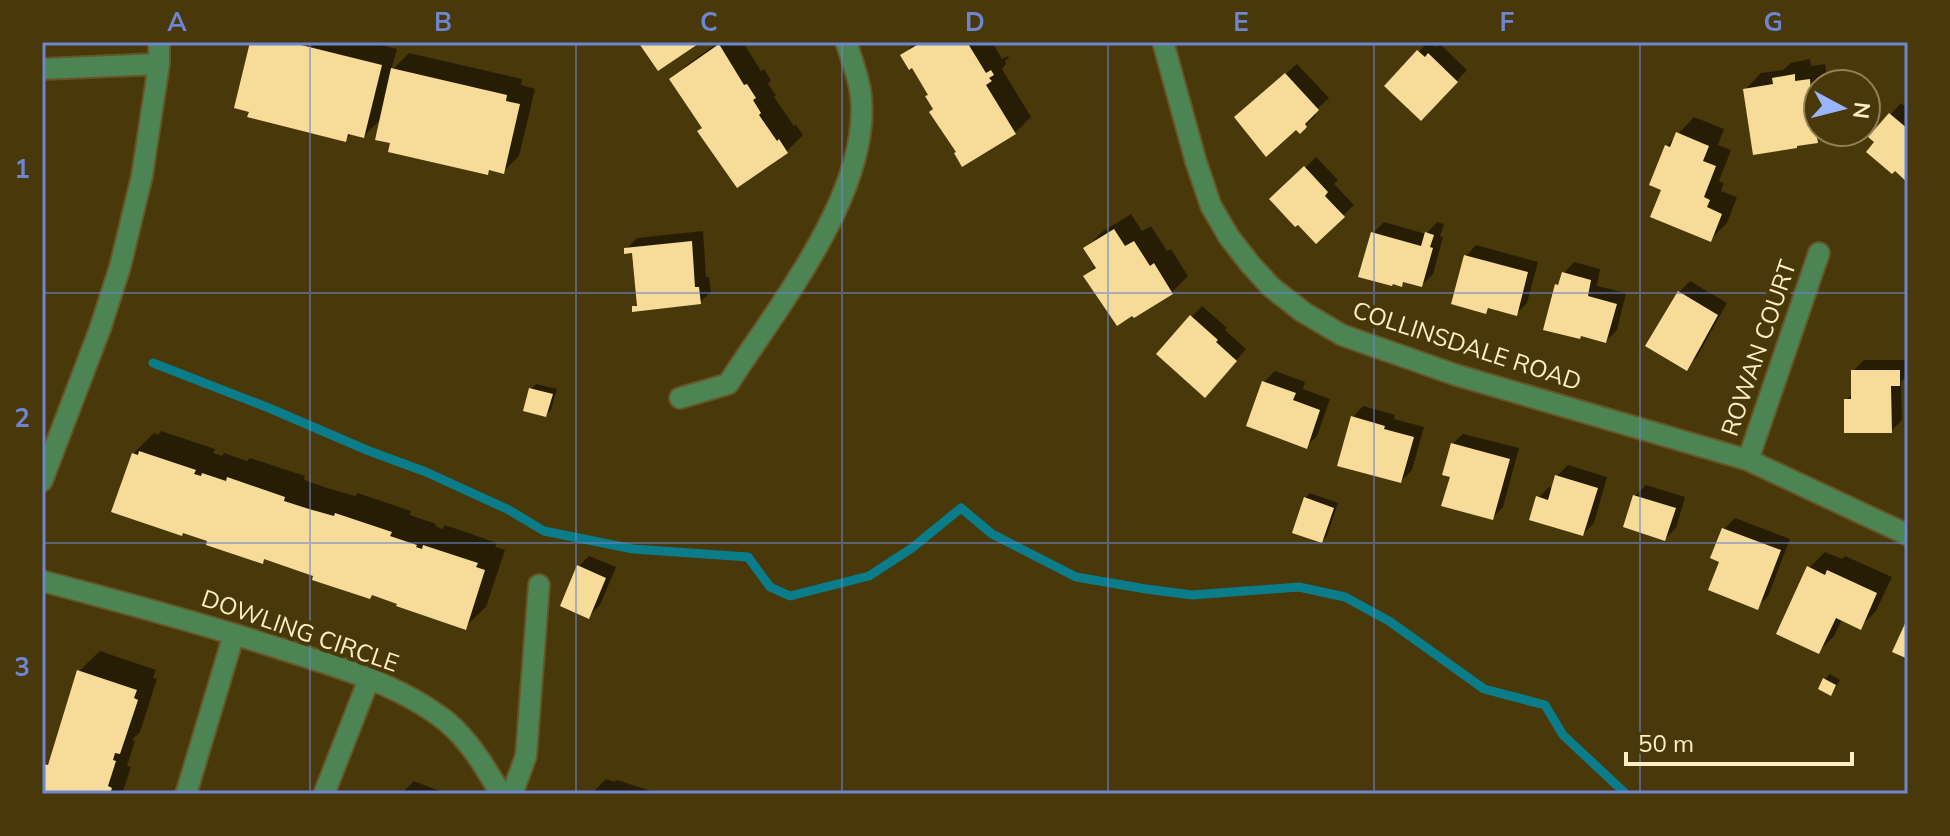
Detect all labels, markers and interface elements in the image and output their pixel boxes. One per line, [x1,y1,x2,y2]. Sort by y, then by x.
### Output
text: A [167,5,187,38]
text: B [434,5,452,38]
text: C [700,5,718,38]
text: D [965,5,985,38]
text: E [1233,5,1249,38]
text: F [1500,5,1515,38]
text: G [1763,5,1783,38]
north arrow [1802,68,1882,148]
text: N [1847,100,1877,120]
text: 1 [14,152,30,185]
street label: ROWAN COURT [1714,255,1802,440]
street label: COLLINSDALE ROAD [1349,294,1585,396]
text: 2 [14,401,30,434]
street label: DOWLING CIRCLE [198,582,403,678]
text: 3 [14,650,30,683]
scale bar [1626,716,1852,766]
text: 50 m [1638,728,1694,758]

